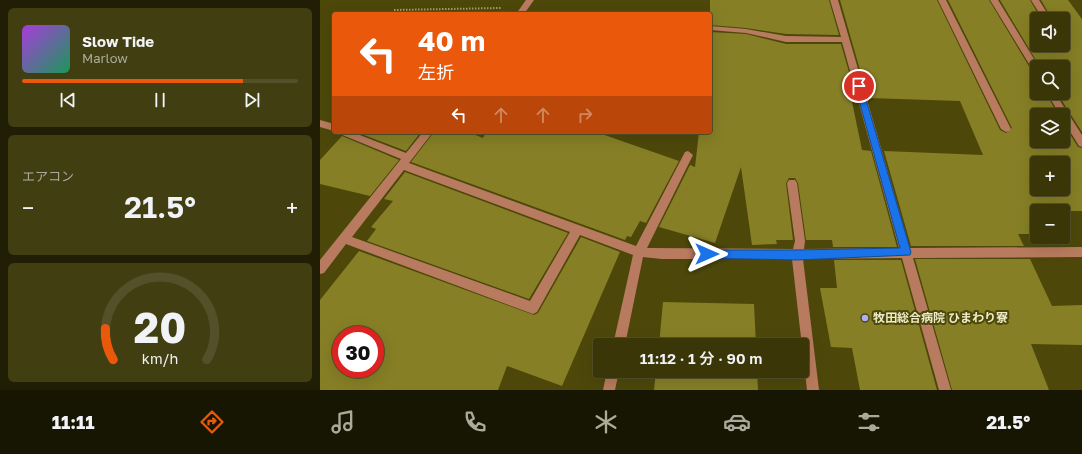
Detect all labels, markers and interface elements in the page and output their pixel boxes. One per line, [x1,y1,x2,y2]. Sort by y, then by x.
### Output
map controls [1030,12,1070,244]
button: sound [1030,12,1070,52]
text: 40 m [418,24,485,57]
icon: left [352,28,404,80]
text: Slow Tide [82,32,154,50]
text: Marlow [82,50,128,66]
button: search [1030,60,1070,100]
text: 左折 [418,61,454,83]
pin [842,69,876,103]
icon: arrive [848,75,870,97]
icon: previous [57,89,79,111]
icon: pause [149,89,171,111]
icon: next [241,89,263,111]
icon: left [448,104,470,126]
icon: ahead [490,104,512,126]
icon: ahead [532,104,554,126]
icon: right [574,104,596,126]
button: layers [1030,108,1070,148]
button: + [1030,156,1070,196]
text: エアコン [22,168,74,184]
text: 21.5° [124,189,196,225]
text: − [22,194,34,221]
text: + [286,194,298,221]
button: − [1030,204,1070,244]
position arrow [686,233,728,275]
text: 20 [134,302,186,352]
place label: 牧田総合病院 ひまわり寮 [873,310,1008,325]
marker: 牧田総合病院 ひまわり寮 [860,313,870,323]
speed limit sign: 30 [332,326,384,378]
text: 11:12 · 1 分 · 90 m [640,349,762,367]
text: km/h [142,350,178,367]
icon: directions [198,408,226,436]
icon: music [329,408,357,436]
icon: phone [461,408,489,436]
icon: climate [592,408,620,436]
icon: car [723,408,751,436]
icon: filters [855,408,883,436]
text: 11:11 [52,411,95,433]
text: 21.5° [986,411,1030,433]

